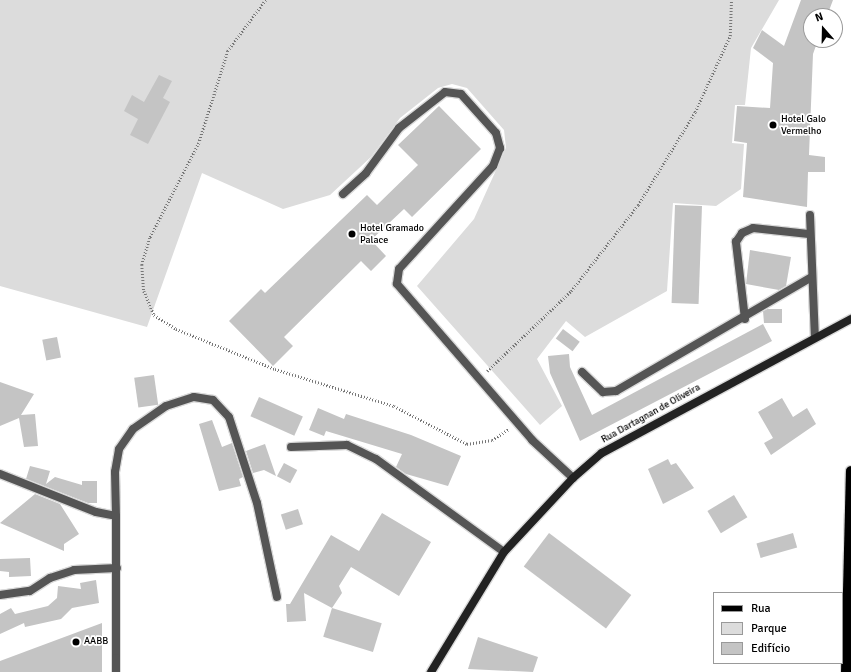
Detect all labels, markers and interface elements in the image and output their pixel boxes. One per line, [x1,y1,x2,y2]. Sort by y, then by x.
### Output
north arrow [803,8,843,48]
text: N [813,10,825,25]
place label: Hotel Galo Vermelho [781,113,826,136]
marker: Hotel Galo Vermelho [768,120,778,130]
place label: Hotel Gramado Palace [360,222,424,246]
marker: Hotel Gramado Palace [347,229,357,239]
street label: Rua Dartagnan de Oliveira [599,382,703,446]
legend [713,592,843,664]
text: Rua [751,601,771,616]
text: Parque [751,621,787,636]
place label: AABB [84,636,108,648]
marker: AABB [71,637,81,647]
text: Edifício [751,641,790,656]

